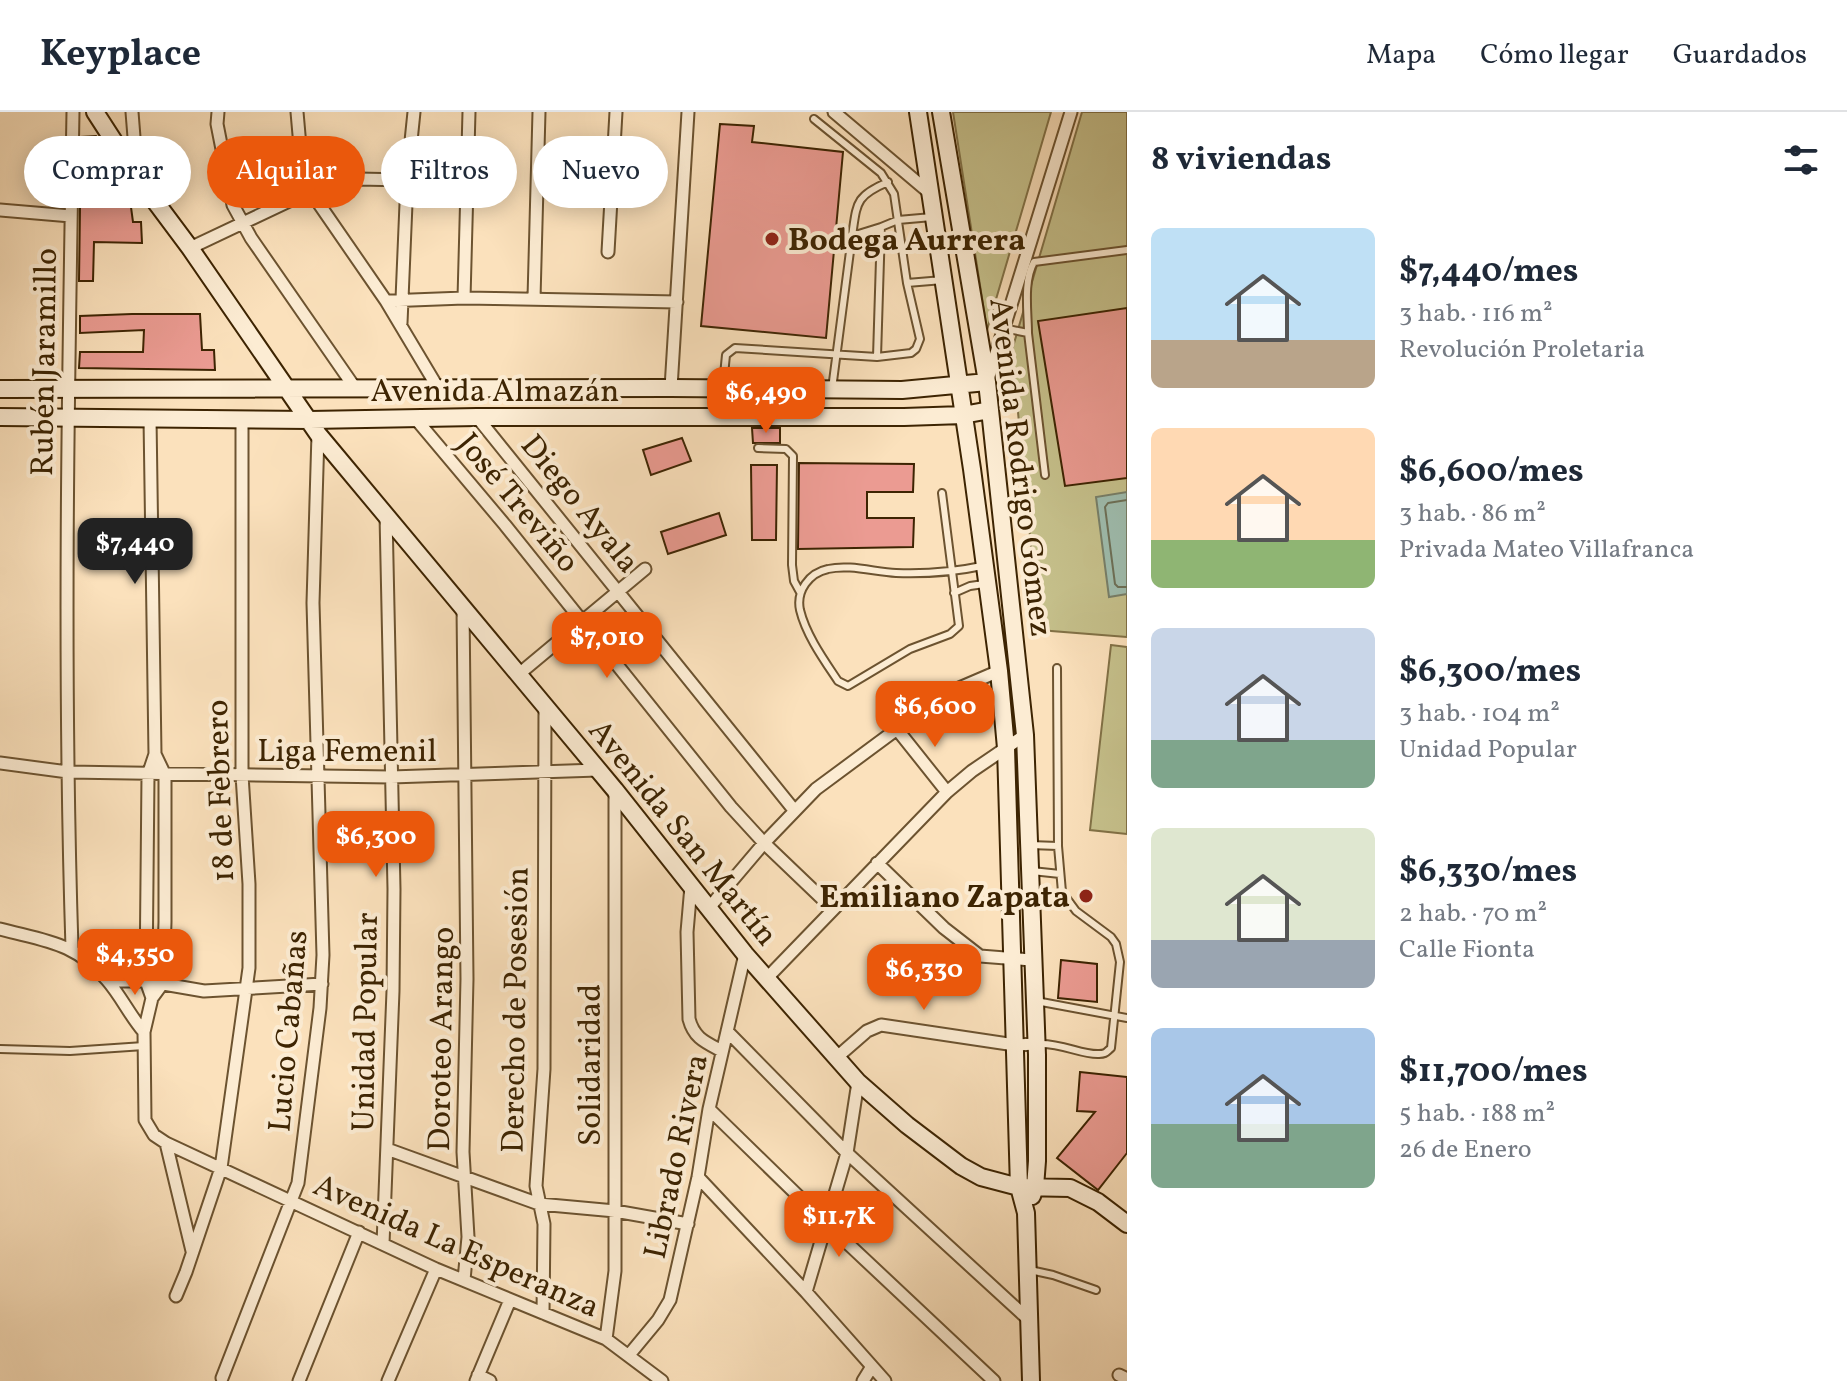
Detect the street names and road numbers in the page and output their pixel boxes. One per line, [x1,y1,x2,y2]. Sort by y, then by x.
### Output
street label: Rubén Jaramillo [22,248,70,476]
street label: Avenida Rodrigo Gómez [976,296,1062,639]
street label: Avenida Almazán [371,371,619,415]
street label: José Treviño [445,425,588,583]
street label: Diego Ayala [509,426,648,584]
street label: 18 de Febrero [197,699,247,883]
street label: Avenida San Martín [577,711,787,956]
street label: Liga Femenil [257,731,437,775]
street label: Derecho de Posesión [493,867,541,1153]
street label: Unidad Popular [343,912,391,1132]
street label: Doroteo Arango [419,926,467,1152]
street label: Lucio Cabañas [259,929,321,1134]
street label: Solidaridad [570,984,614,1146]
street label: Librado Rivera [635,1050,721,1263]
street label: Avenida La Esperanza [306,1165,606,1331]

